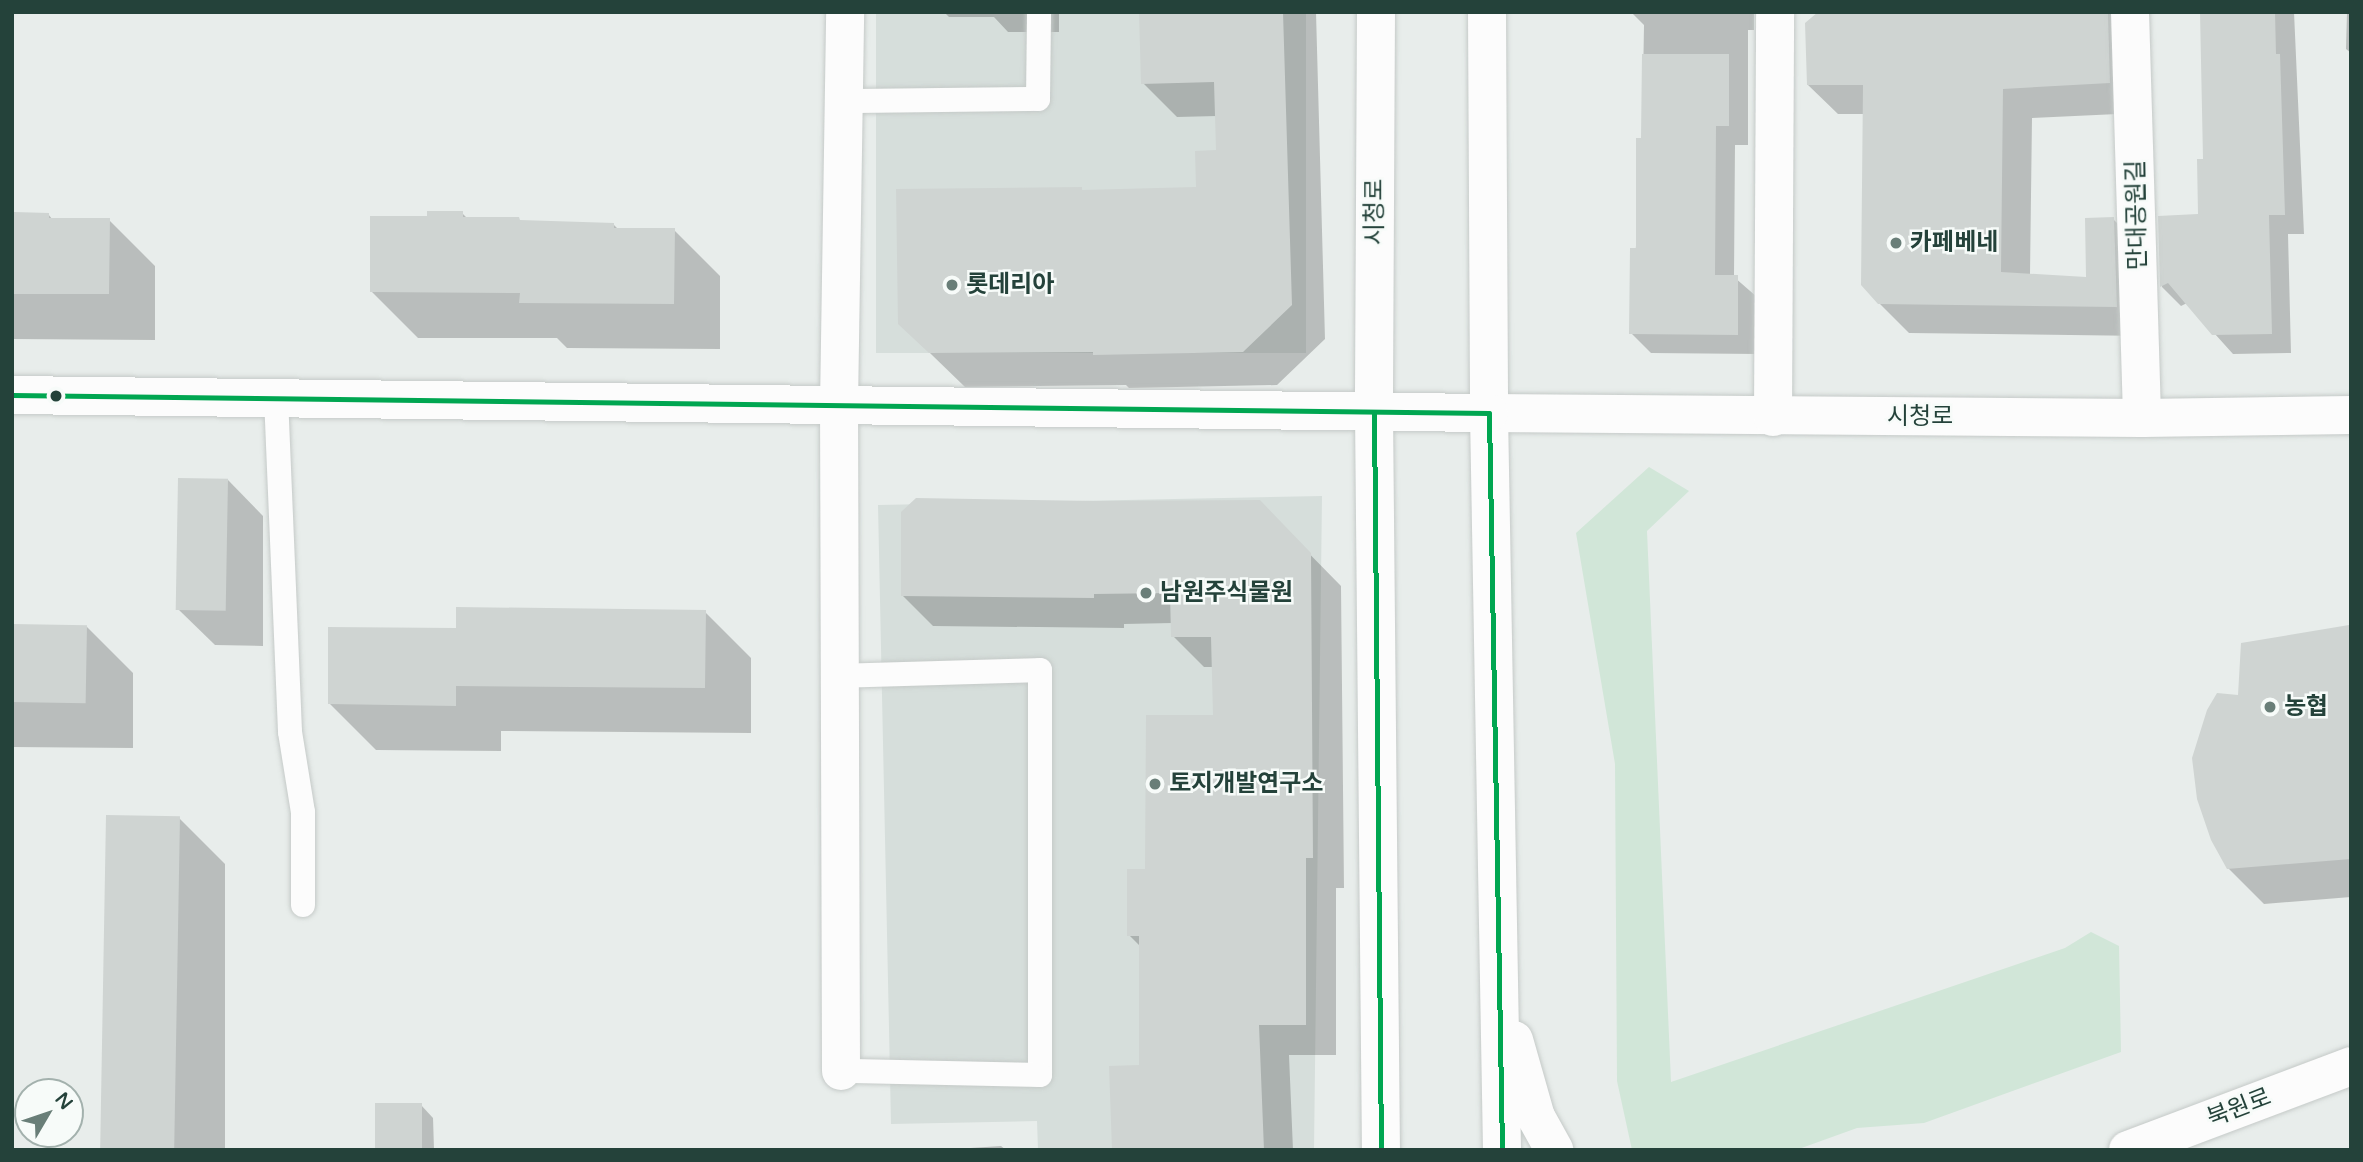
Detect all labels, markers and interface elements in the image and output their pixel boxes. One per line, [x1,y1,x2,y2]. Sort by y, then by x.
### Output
street label: 만대공원길 [2122,160,2152,270]
street label: 시청로 [1361,179,1389,245]
place label: 카페베네 [1910,229,1998,257]
marker: 카페베네 [1888,235,1904,251]
place label: 롯데리아 [966,271,1054,299]
marker: 롯데리아 [944,277,960,293]
unlabelled marker [49,389,63,403]
street label: 시청로 [1887,403,1953,431]
place label: 남원주식물원 [1160,579,1292,607]
marker: 남원주식물원 [1138,585,1154,601]
place label: 농협 [2284,693,2328,721]
marker: 농협 [2262,699,2278,715]
place label: 토지개발연구소 [1169,770,1324,798]
marker: 토지개발연구소 [1147,776,1163,792]
north arrow [14,1078,84,1148]
street label: 북원로 [2203,1083,2275,1133]
text: N [50,1088,77,1114]

